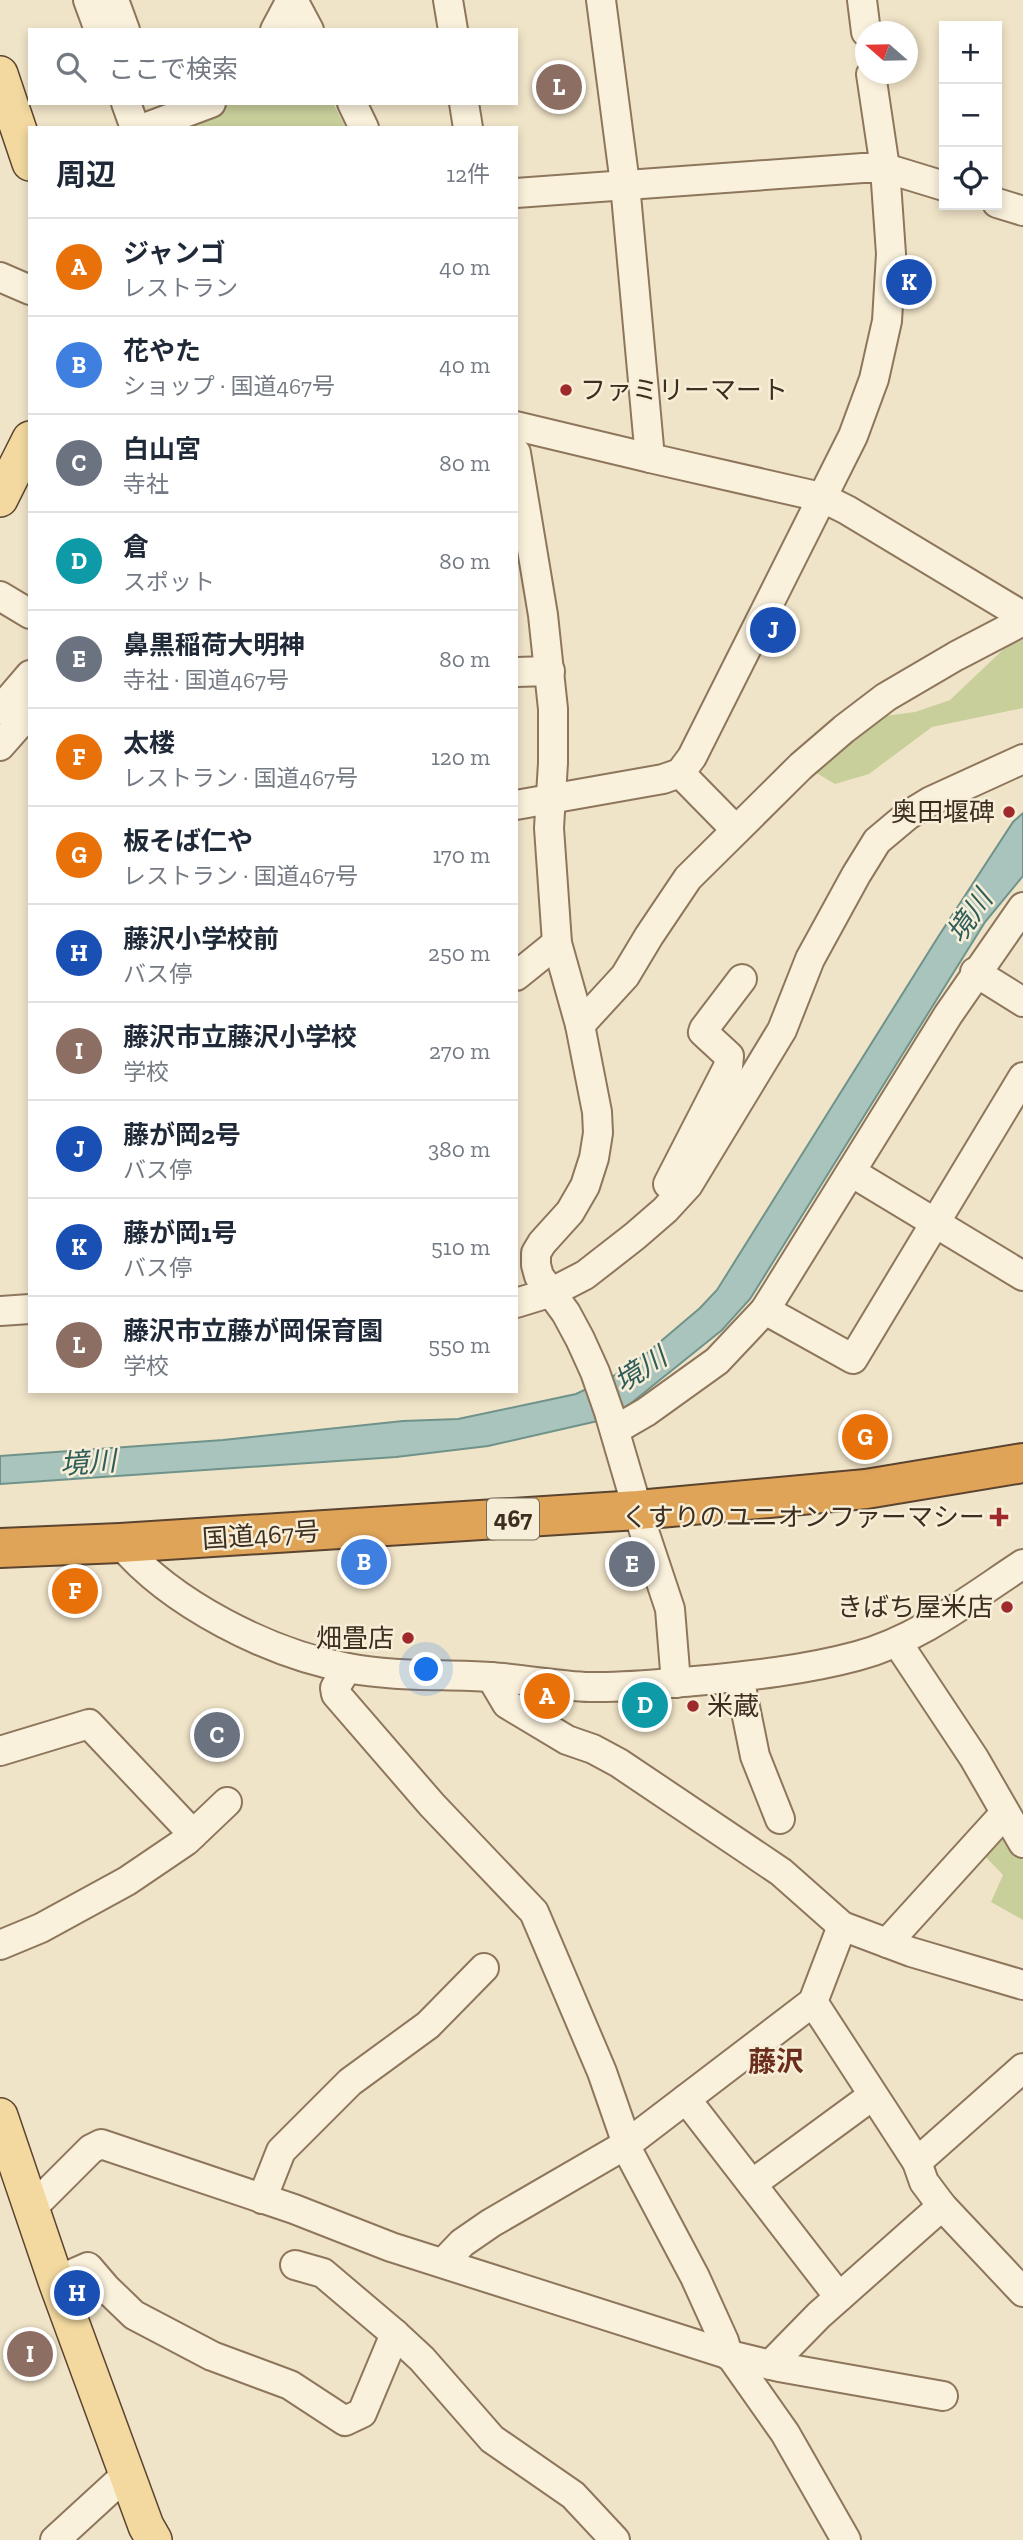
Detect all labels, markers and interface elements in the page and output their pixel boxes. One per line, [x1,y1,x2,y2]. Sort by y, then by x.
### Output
north arrow [855,21,918,84]
map controls [939,21,1002,210]
button: + [939,21,1002,84]
search box [28,28,518,105]
icon: search [52,48,90,86]
text: ここで検索 [108,53,238,85]
pin: L [536,61,582,113]
button: − [939,84,1002,147]
button: locate [939,147,1002,210]
text: 周辺 [56,157,116,193]
text: 12件 [446,160,490,188]
text: ジャンゴ [123,237,226,269]
text: A [71,253,87,281]
text: 40 m [439,253,490,281]
pin: K [886,256,932,308]
text: レストラン [123,274,238,302]
text: 花やた [123,335,201,367]
text: B [72,351,86,379]
text: 40 m [439,351,490,379]
text: ショップ · 国道467号 [123,372,335,400]
place label: ファミリーマート [580,374,788,406]
marker: ファミリーマート [558,382,574,398]
text: 白山宮 [123,433,201,465]
text: C [72,449,86,477]
text: 80 m [439,449,490,477]
text: 寺社 [123,470,169,498]
text: 倉 [123,531,149,563]
text: D [71,547,87,575]
text: 80 m [439,547,490,575]
text: スポット [123,568,215,596]
pin: J [750,604,796,656]
text: 鼻黒稲荷大明神 [123,629,305,661]
text: E [72,645,86,673]
text: 80 m [439,645,490,673]
text: 寺社 · 国道467号 [123,666,289,694]
text: 太楼 [123,727,175,759]
text: F [72,743,86,771]
text: 120 m [431,743,490,771]
text: レストラン · 国道467号 [123,764,358,792]
place label: 奥田堰碑 [891,796,995,828]
marker: 奥田堰碑 [1001,804,1017,820]
text: 板そば仁や [123,825,253,857]
text: G [71,841,87,869]
text: 170 m [432,841,490,869]
text: レストラン · 国道467号 [123,862,358,890]
water label: 境川 [940,881,1001,949]
text: 藤沢小学校前 [123,923,279,955]
text: H [70,939,88,967]
text: 250 m [428,939,490,967]
text: バス停 [123,960,192,988]
text: 藤沢市立藤沢小学校 [123,1021,357,1053]
text: I [75,1037,83,1065]
text: 270 m [429,1037,490,1065]
text: 学校 [123,1058,169,1086]
text: 藤が岡2号 [123,1119,241,1151]
text: J [73,1135,85,1163]
text: 380 m [428,1135,490,1163]
text: バス停 [123,1156,192,1184]
text: 藤が岡1号 [123,1217,238,1249]
text: K [71,1233,87,1261]
text: 510 m [431,1233,490,1261]
text: バス停 [123,1254,192,1282]
text: 藤沢市立藤が岡保育園 [123,1315,383,1347]
text: L [73,1331,85,1359]
text: 550 m [428,1331,490,1359]
water label: 境川 [608,1339,675,1399]
text: 学校 [123,1352,169,1380]
pin: G [842,1411,888,1463]
water label: 境川 [59,1444,120,1481]
road number: 467 [487,1498,539,1540]
place label: くすりのユニオンファーマシー [622,1501,985,1533]
marker: くすりのユニオンファーマシー [991,1509,1007,1525]
street label: 国道467号 [201,1515,321,1555]
pin: B [341,1536,387,1588]
pin: E [609,1538,655,1590]
pin: F [52,1565,98,1617]
place label: きばち屋米店 [837,1591,993,1623]
marker: きばち屋米店 [999,1599,1015,1615]
place label: 畑畳店 [316,1622,394,1654]
marker: 畑畳店 [400,1630,416,1646]
your location [409,1652,443,1686]
pin: A [524,1670,570,1722]
pin: D [622,1679,668,1731]
place label: 米蔵 [707,1690,759,1722]
marker: 米蔵 [685,1698,701,1714]
pin: C [194,1709,240,1761]
district label: 藤沢 [748,2045,804,2078]
pin: H [54,2267,100,2319]
pin: I [7,2328,53,2380]

